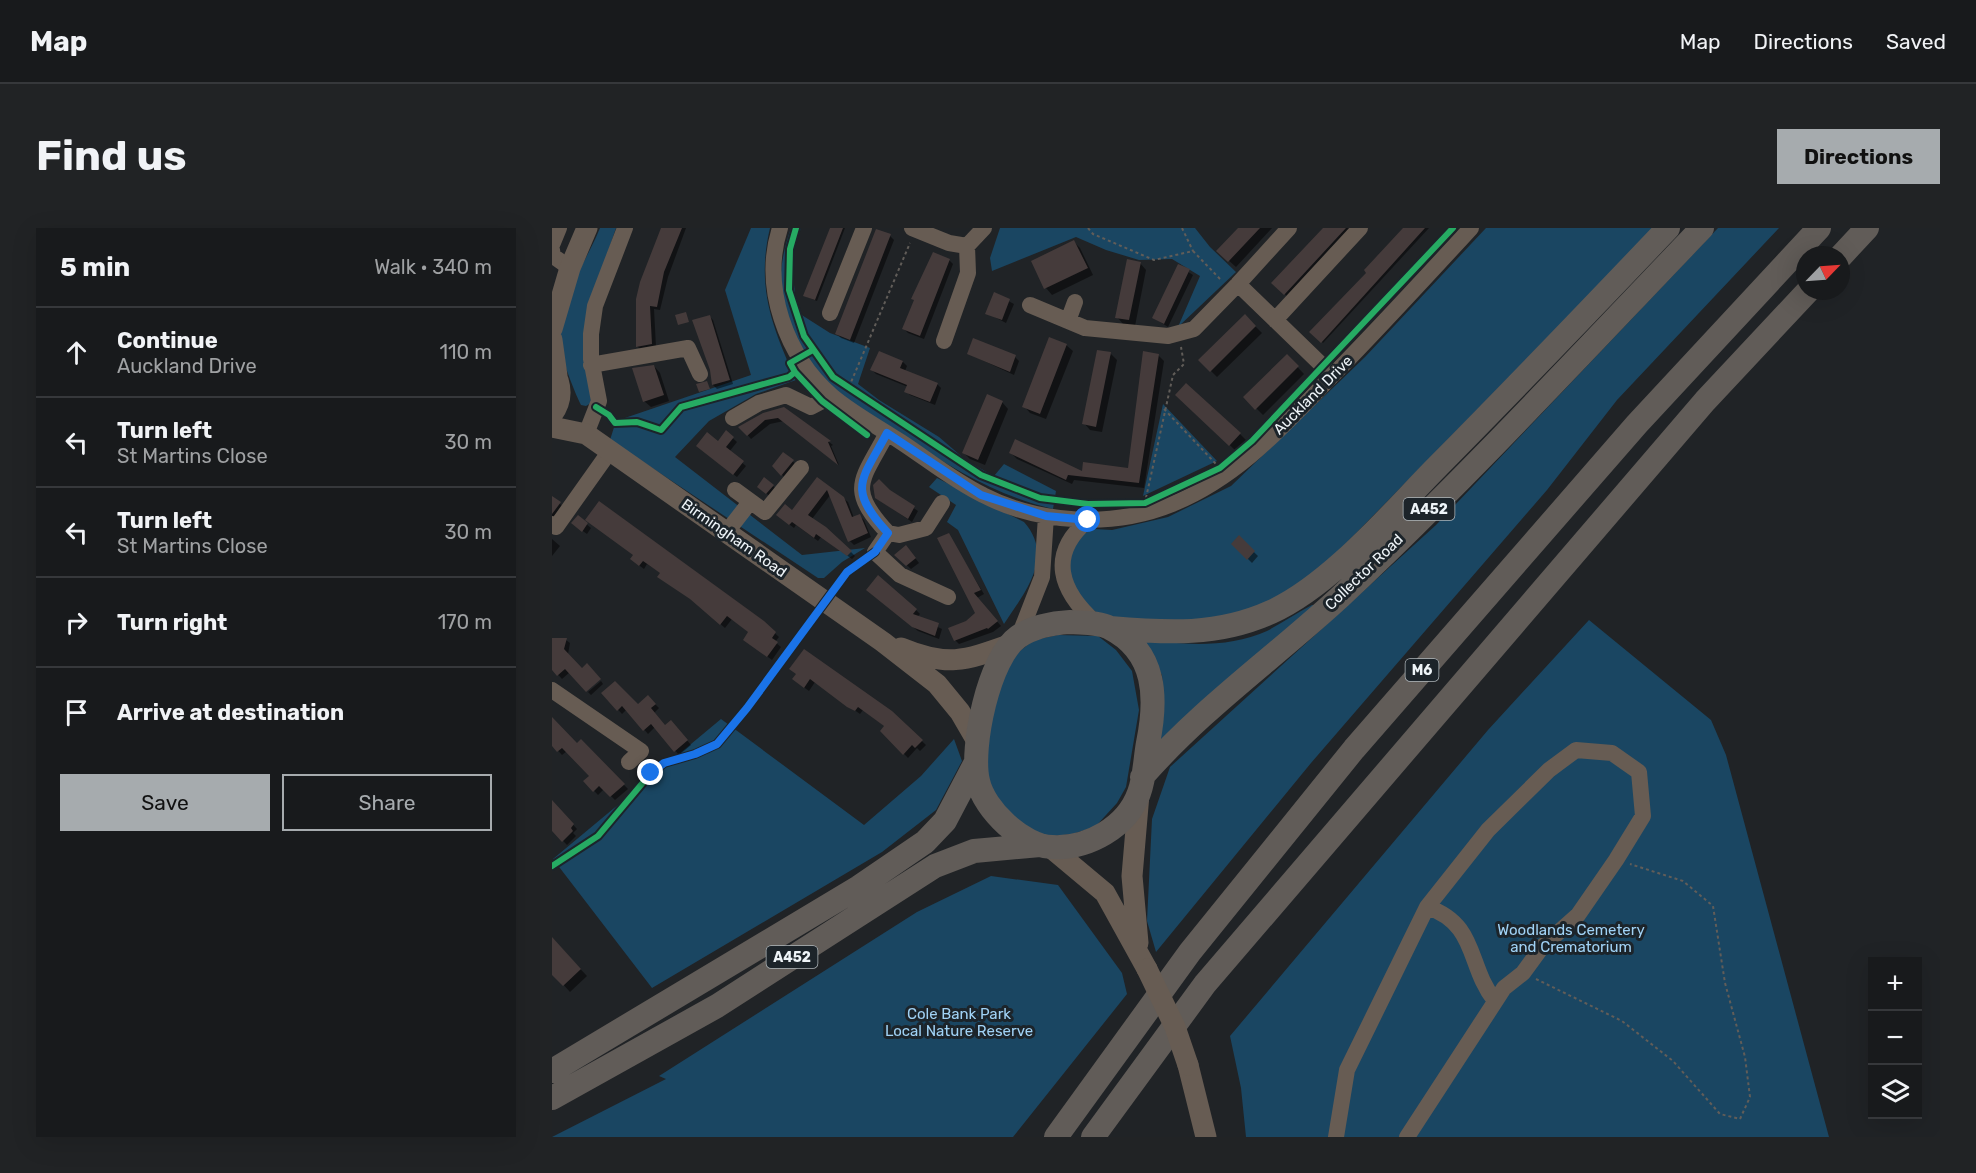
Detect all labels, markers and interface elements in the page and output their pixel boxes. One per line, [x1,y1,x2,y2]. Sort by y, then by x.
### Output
text: Map [30,25,87,58]
text: Map [1680,29,1721,54]
text: Directions [1754,29,1853,54]
text: Saved [1886,29,1946,54]
button: Directions [1777,129,1940,184]
text: Find us [36,131,187,181]
north arrow [1796,246,1850,300]
text: 5 min [60,252,130,283]
text: Walk · 340 m [374,255,492,279]
text: Continue [117,327,218,354]
icon: ahead [60,336,93,369]
text: 110 m [440,340,492,364]
street label: Auckland Drive [1270,352,1356,438]
text: Auckland Drive [117,354,257,378]
text: Turn left [117,417,212,444]
icon: left [60,426,93,459]
text: 30 m [445,430,492,454]
text: St Martins Close [117,444,268,468]
street label: Birmingham Road [678,495,790,581]
road number: A452 [1404,498,1454,520]
route start [1074,506,1100,532]
text: Turn left [117,507,212,534]
icon: left [60,516,93,549]
text: 30 m [445,520,492,544]
street label: Collector Road [1321,530,1407,614]
text: St Martins Close [117,534,268,558]
icon: right [60,606,93,639]
text: Turn right [117,609,227,636]
text: 170 m [438,610,492,634]
road number: M6 [1406,659,1438,681]
icon: arrive [60,696,93,729]
text: Arrive at destination [117,699,344,726]
route end [637,759,663,785]
button: Save [60,774,270,831]
button: Share [282,774,492,831]
park label: Woodlands Cemetery and Crematorium [1497,921,1645,956]
road number: A452 [766,946,818,968]
map controls [1868,957,1922,1119]
button: + [1868,957,1922,1011]
park label: Cole Bank Park Local Nature Reserve [885,1005,1033,1040]
button: − [1868,1011,1922,1065]
button: layers [1868,1065,1922,1119]

